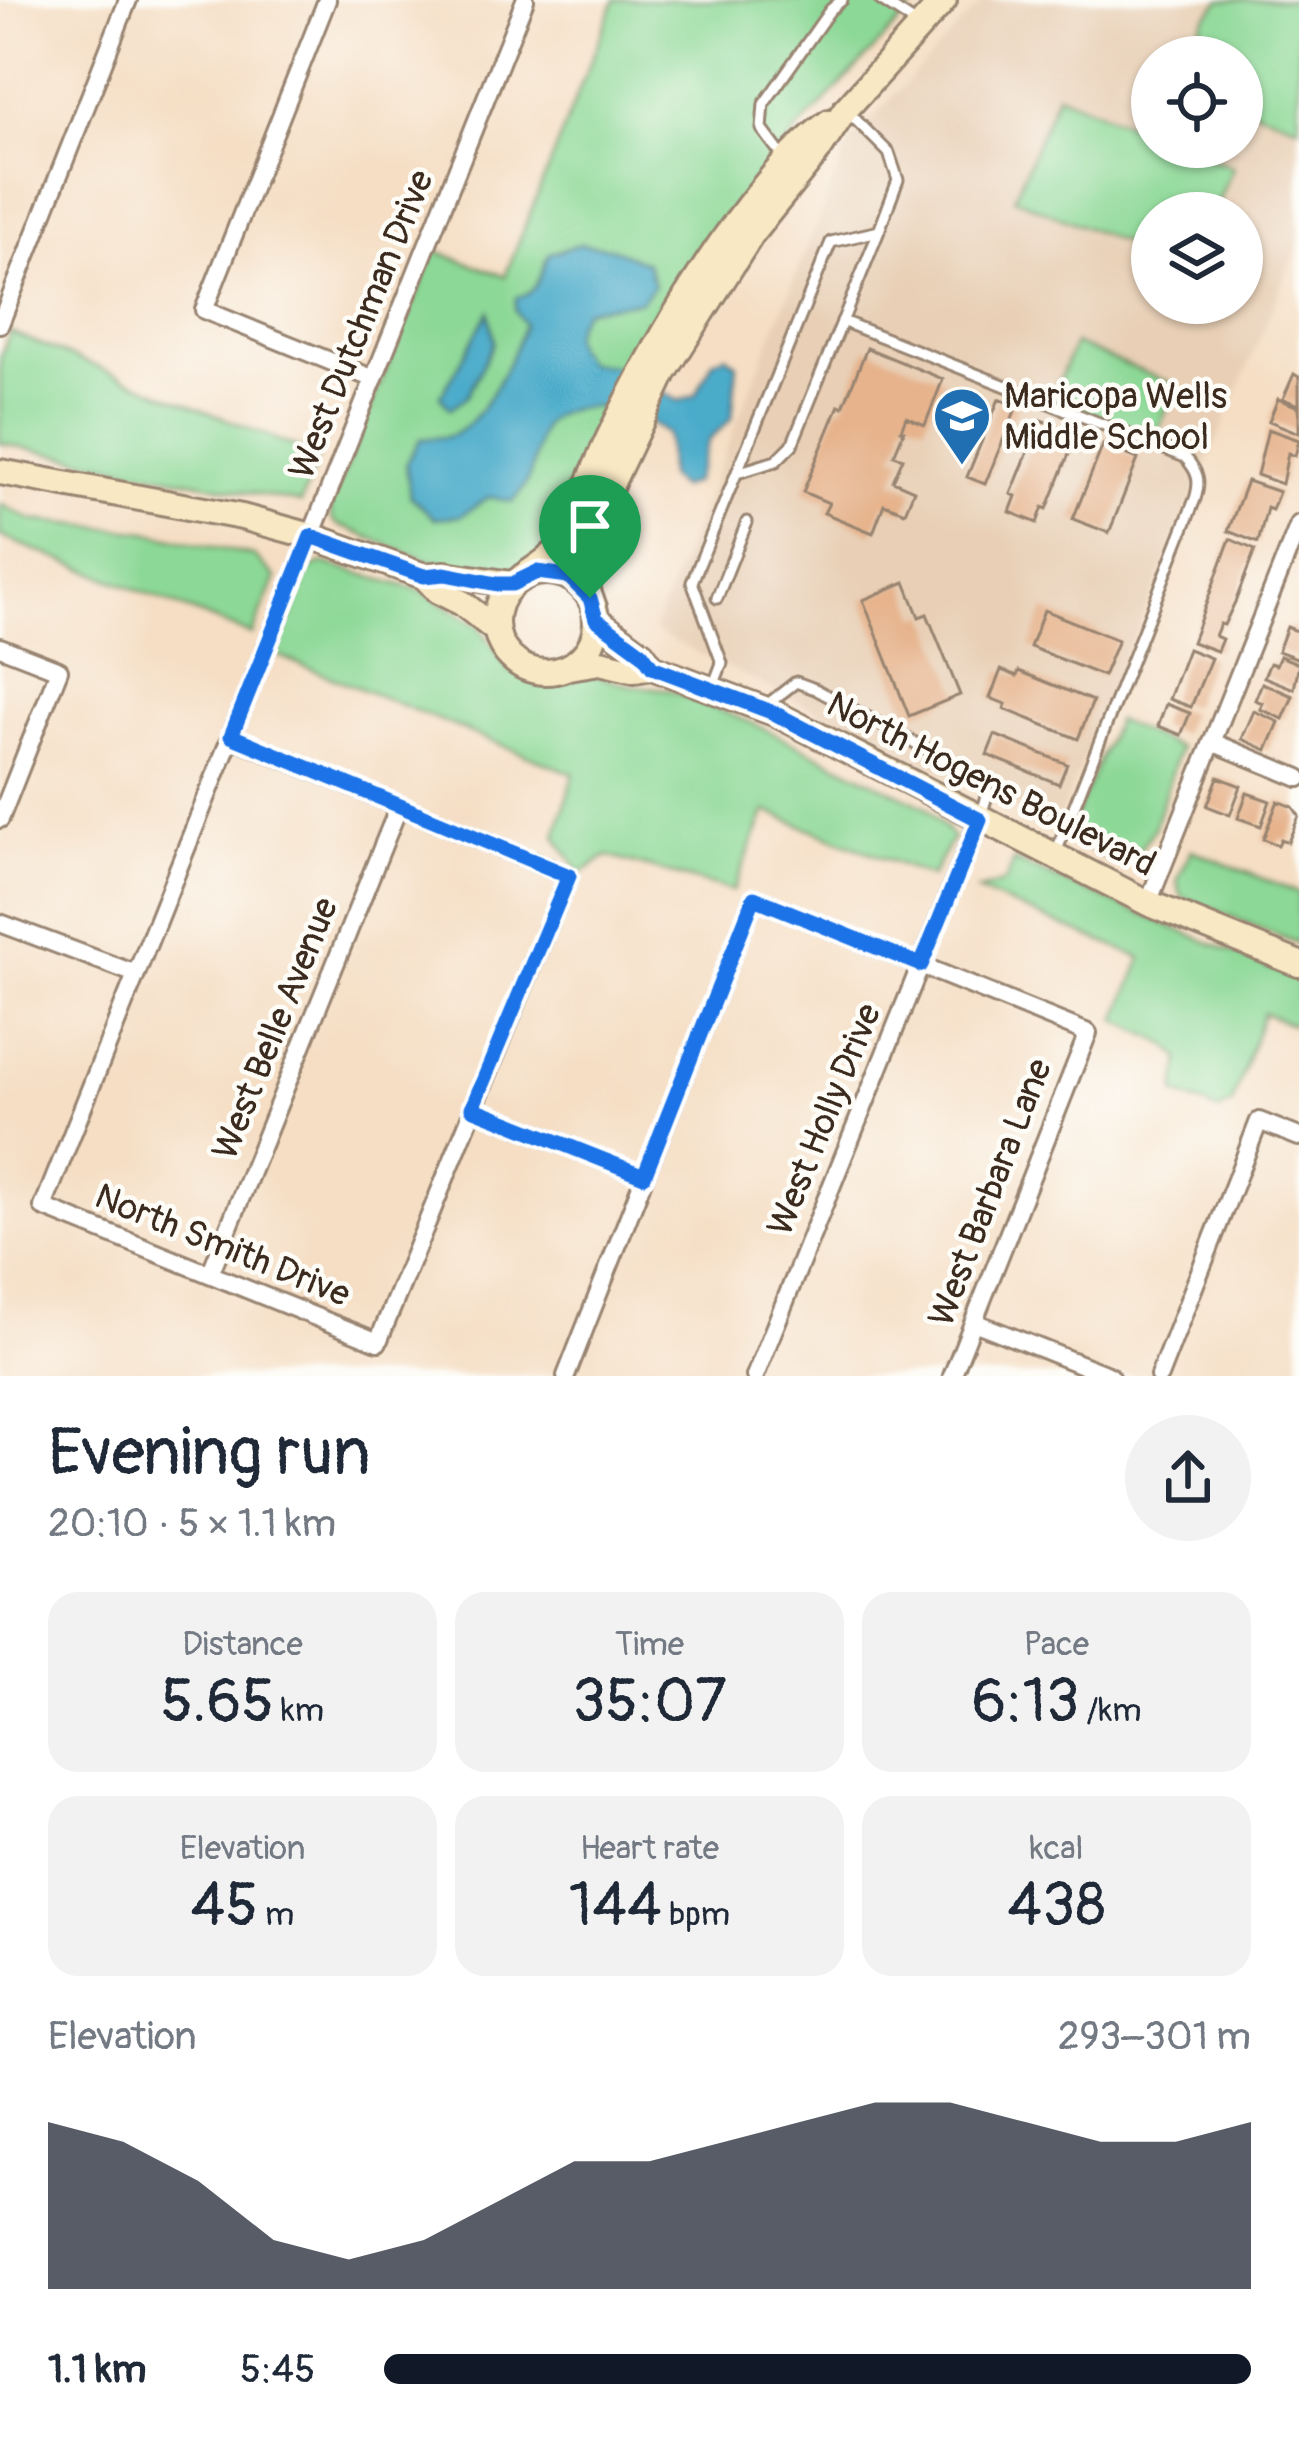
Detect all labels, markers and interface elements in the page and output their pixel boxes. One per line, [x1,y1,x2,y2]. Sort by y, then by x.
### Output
map controls [1131,36,1263,324]
button: locate [1131,36,1263,168]
street label: West Dutchman Drive [279,163,444,486]
button: layers [1131,192,1263,324]
place label: Maricopa Wells Middle School [1004,374,1227,460]
school or university icon: Maricopa Wells Middle School [931,385,993,467]
pin [539,475,641,598]
icon: arrive [557,493,623,559]
street label: North Hogens Boulevard [819,682,1163,887]
street label: West Belle Avenue [202,891,348,1166]
street label: West Holly Drive [757,997,891,1242]
street label: West Barbara Lane [919,1052,1062,1333]
street label: North Smith Drive [88,1174,357,1317]
text: Evening run [48,1412,371,1495]
button: share [1125,1415,1251,1541]
text: 20:10 · 5 × 1.1 km [48,1499,336,1548]
text: Distance [182,1624,303,1665]
text: Time [615,1624,684,1665]
text: Pace [1024,1624,1089,1665]
text: 5.65 [161,1665,274,1740]
text: 35:07 [572,1665,727,1740]
text: 6:13 [972,1665,1079,1740]
text: km [274,1690,324,1731]
text: /km [1079,1690,1141,1731]
text: Elevation [180,1828,305,1869]
text: Heart rate [580,1828,719,1869]
text: kcal [1030,1828,1083,1869]
text: 45 [191,1869,258,1944]
text: 144 [569,1869,662,1944]
text: 438 [1007,1869,1106,1944]
text: m [258,1894,294,1935]
text: bpm [662,1894,730,1935]
text: Elevation [48,2012,197,2061]
text: 293–301 m [1058,2012,1251,2061]
text: 1.1 km [48,2345,146,2394]
text: 5:45 [240,2345,315,2394]

